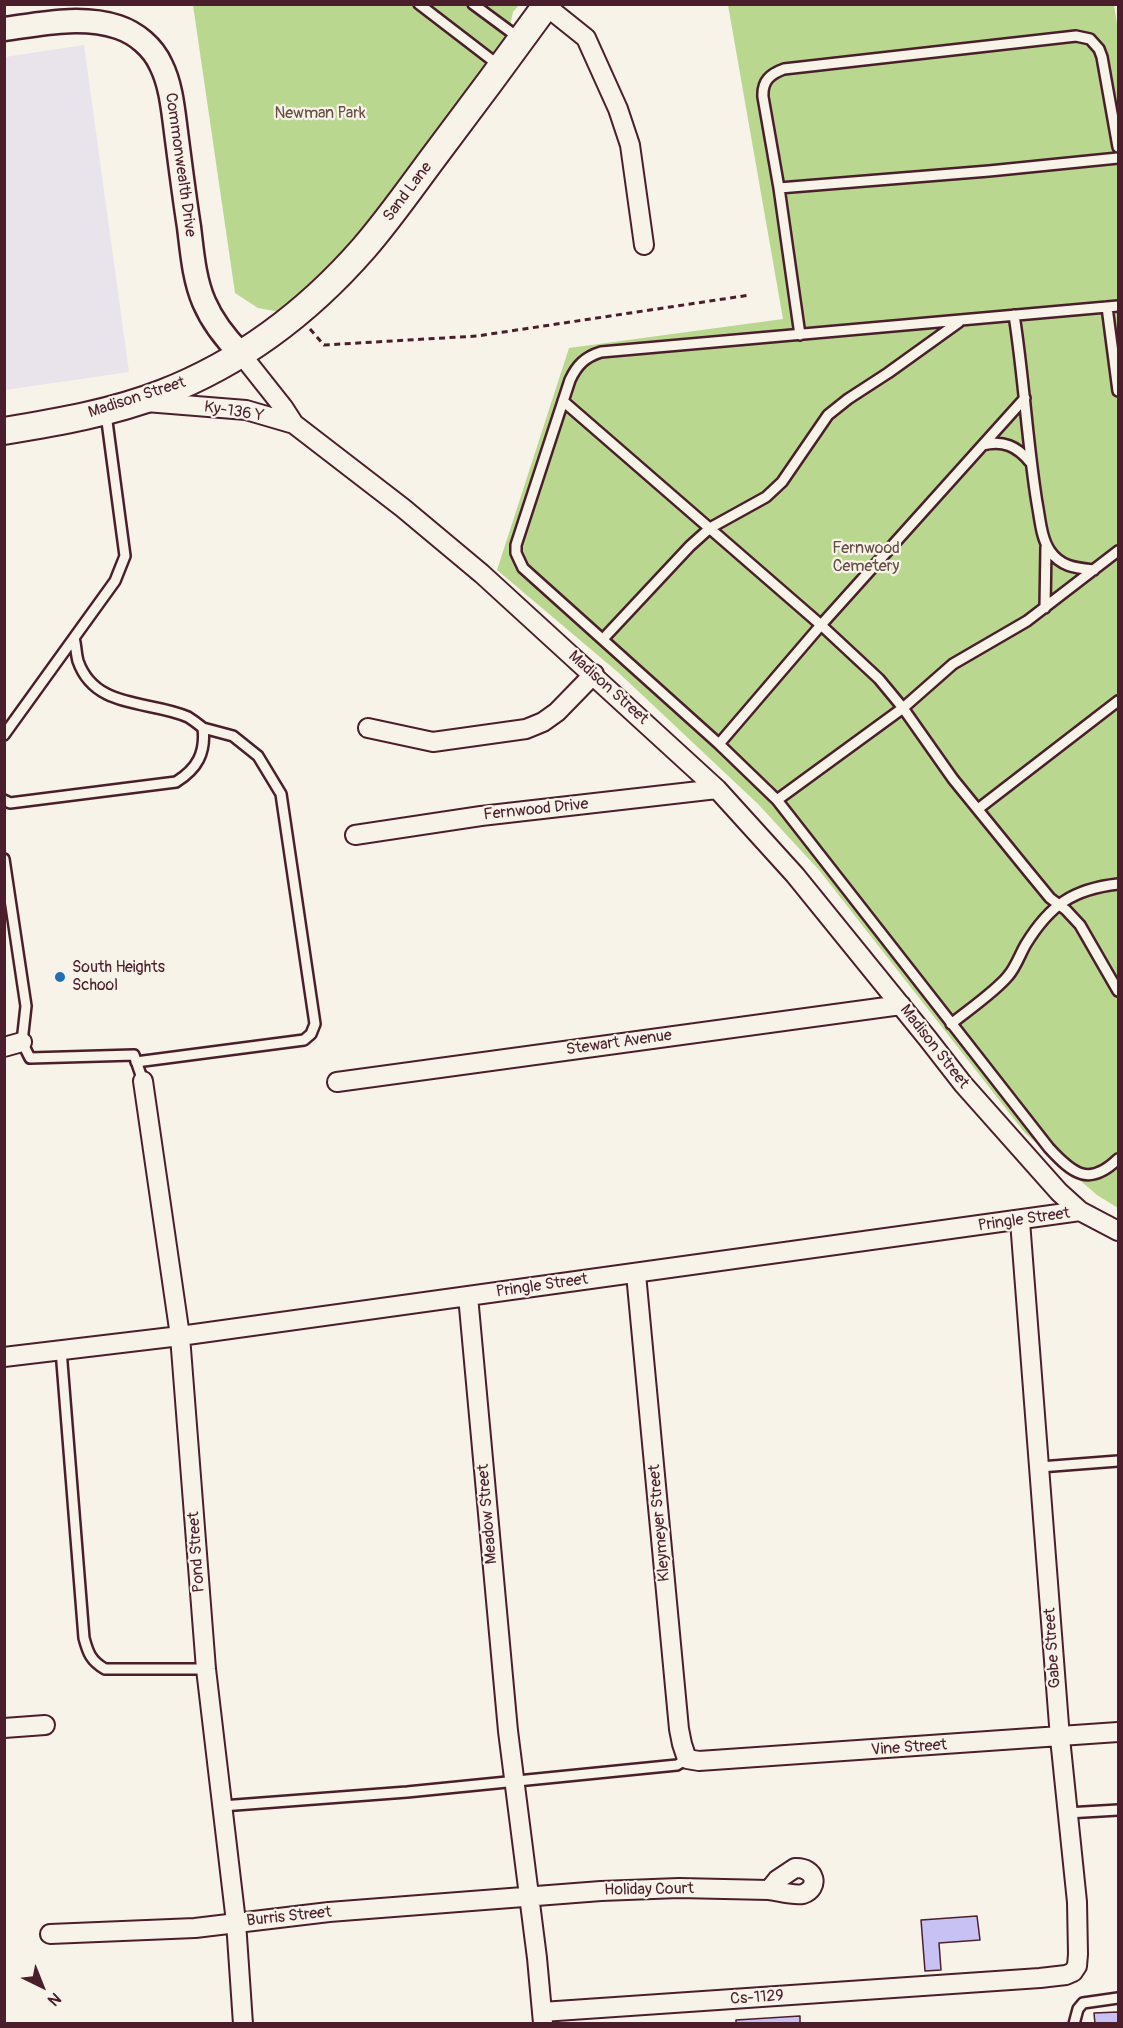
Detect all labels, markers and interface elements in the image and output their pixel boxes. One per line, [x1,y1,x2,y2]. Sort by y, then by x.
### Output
street label: Commonwealth Drive [160,92,200,238]
park label: Newman Park [274,104,366,124]
street label: Sand Lane [379,158,437,226]
street label: Madison Street [86,373,188,423]
street label: Ky-136 Y [203,398,265,426]
park label: Fernwood Cemetery [832,539,900,577]
street label: Madison Street [564,647,652,729]
street label: Fernwood Drive [483,795,589,825]
place label: South Heights School [72,958,165,996]
marker: South Heights School [53,970,67,984]
street label: Madison Street [895,1001,973,1093]
street label: Stewart Avenue [565,1026,673,1060]
street label: Pringle Street [977,1204,1071,1236]
street label: Pringle Street [495,1270,589,1302]
street label: Meadow Street [474,1463,502,1565]
street label: Kleymeyer Street [645,1464,675,1582]
street label: Pond Street [185,1511,209,1593]
street label: Gabe Street [1041,1607,1065,1689]
street label: Vine Street [870,1736,948,1760]
street label: Holiday Court [604,1880,694,1900]
street label: Burris Street [246,1903,332,1931]
north arrow [12,1956,72,2016]
street label: Cs-1129 [730,1987,784,2009]
text: N [44,1988,65,2010]

